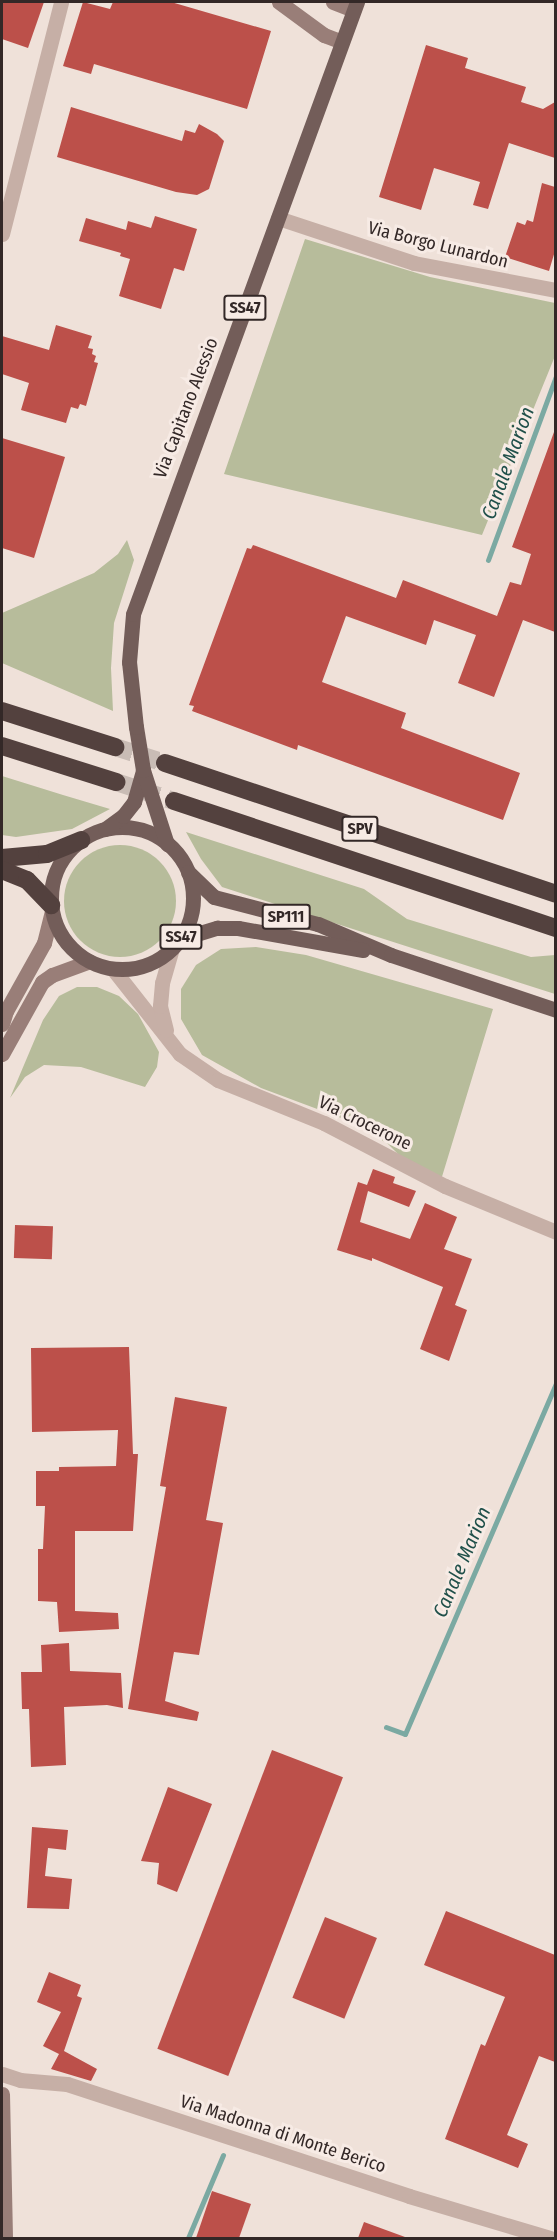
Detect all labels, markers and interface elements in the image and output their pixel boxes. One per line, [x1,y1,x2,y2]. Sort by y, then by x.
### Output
street label: Via Borgo Lunardon [366,217,510,273]
road number: SS47 [222,295,268,321]
street label: Via Capitano Alessio [149,335,223,481]
water label: Canale Marion [477,404,539,522]
road number: SPV [340,816,380,842]
road number: SP111 [260,904,312,930]
road number: SS47 [158,924,204,950]
street label: Via Crocerone [315,1091,415,1155]
water label: Canale Marion [428,1503,496,1621]
street label: Via Madonna di Monte Berico [178,2091,388,2177]

